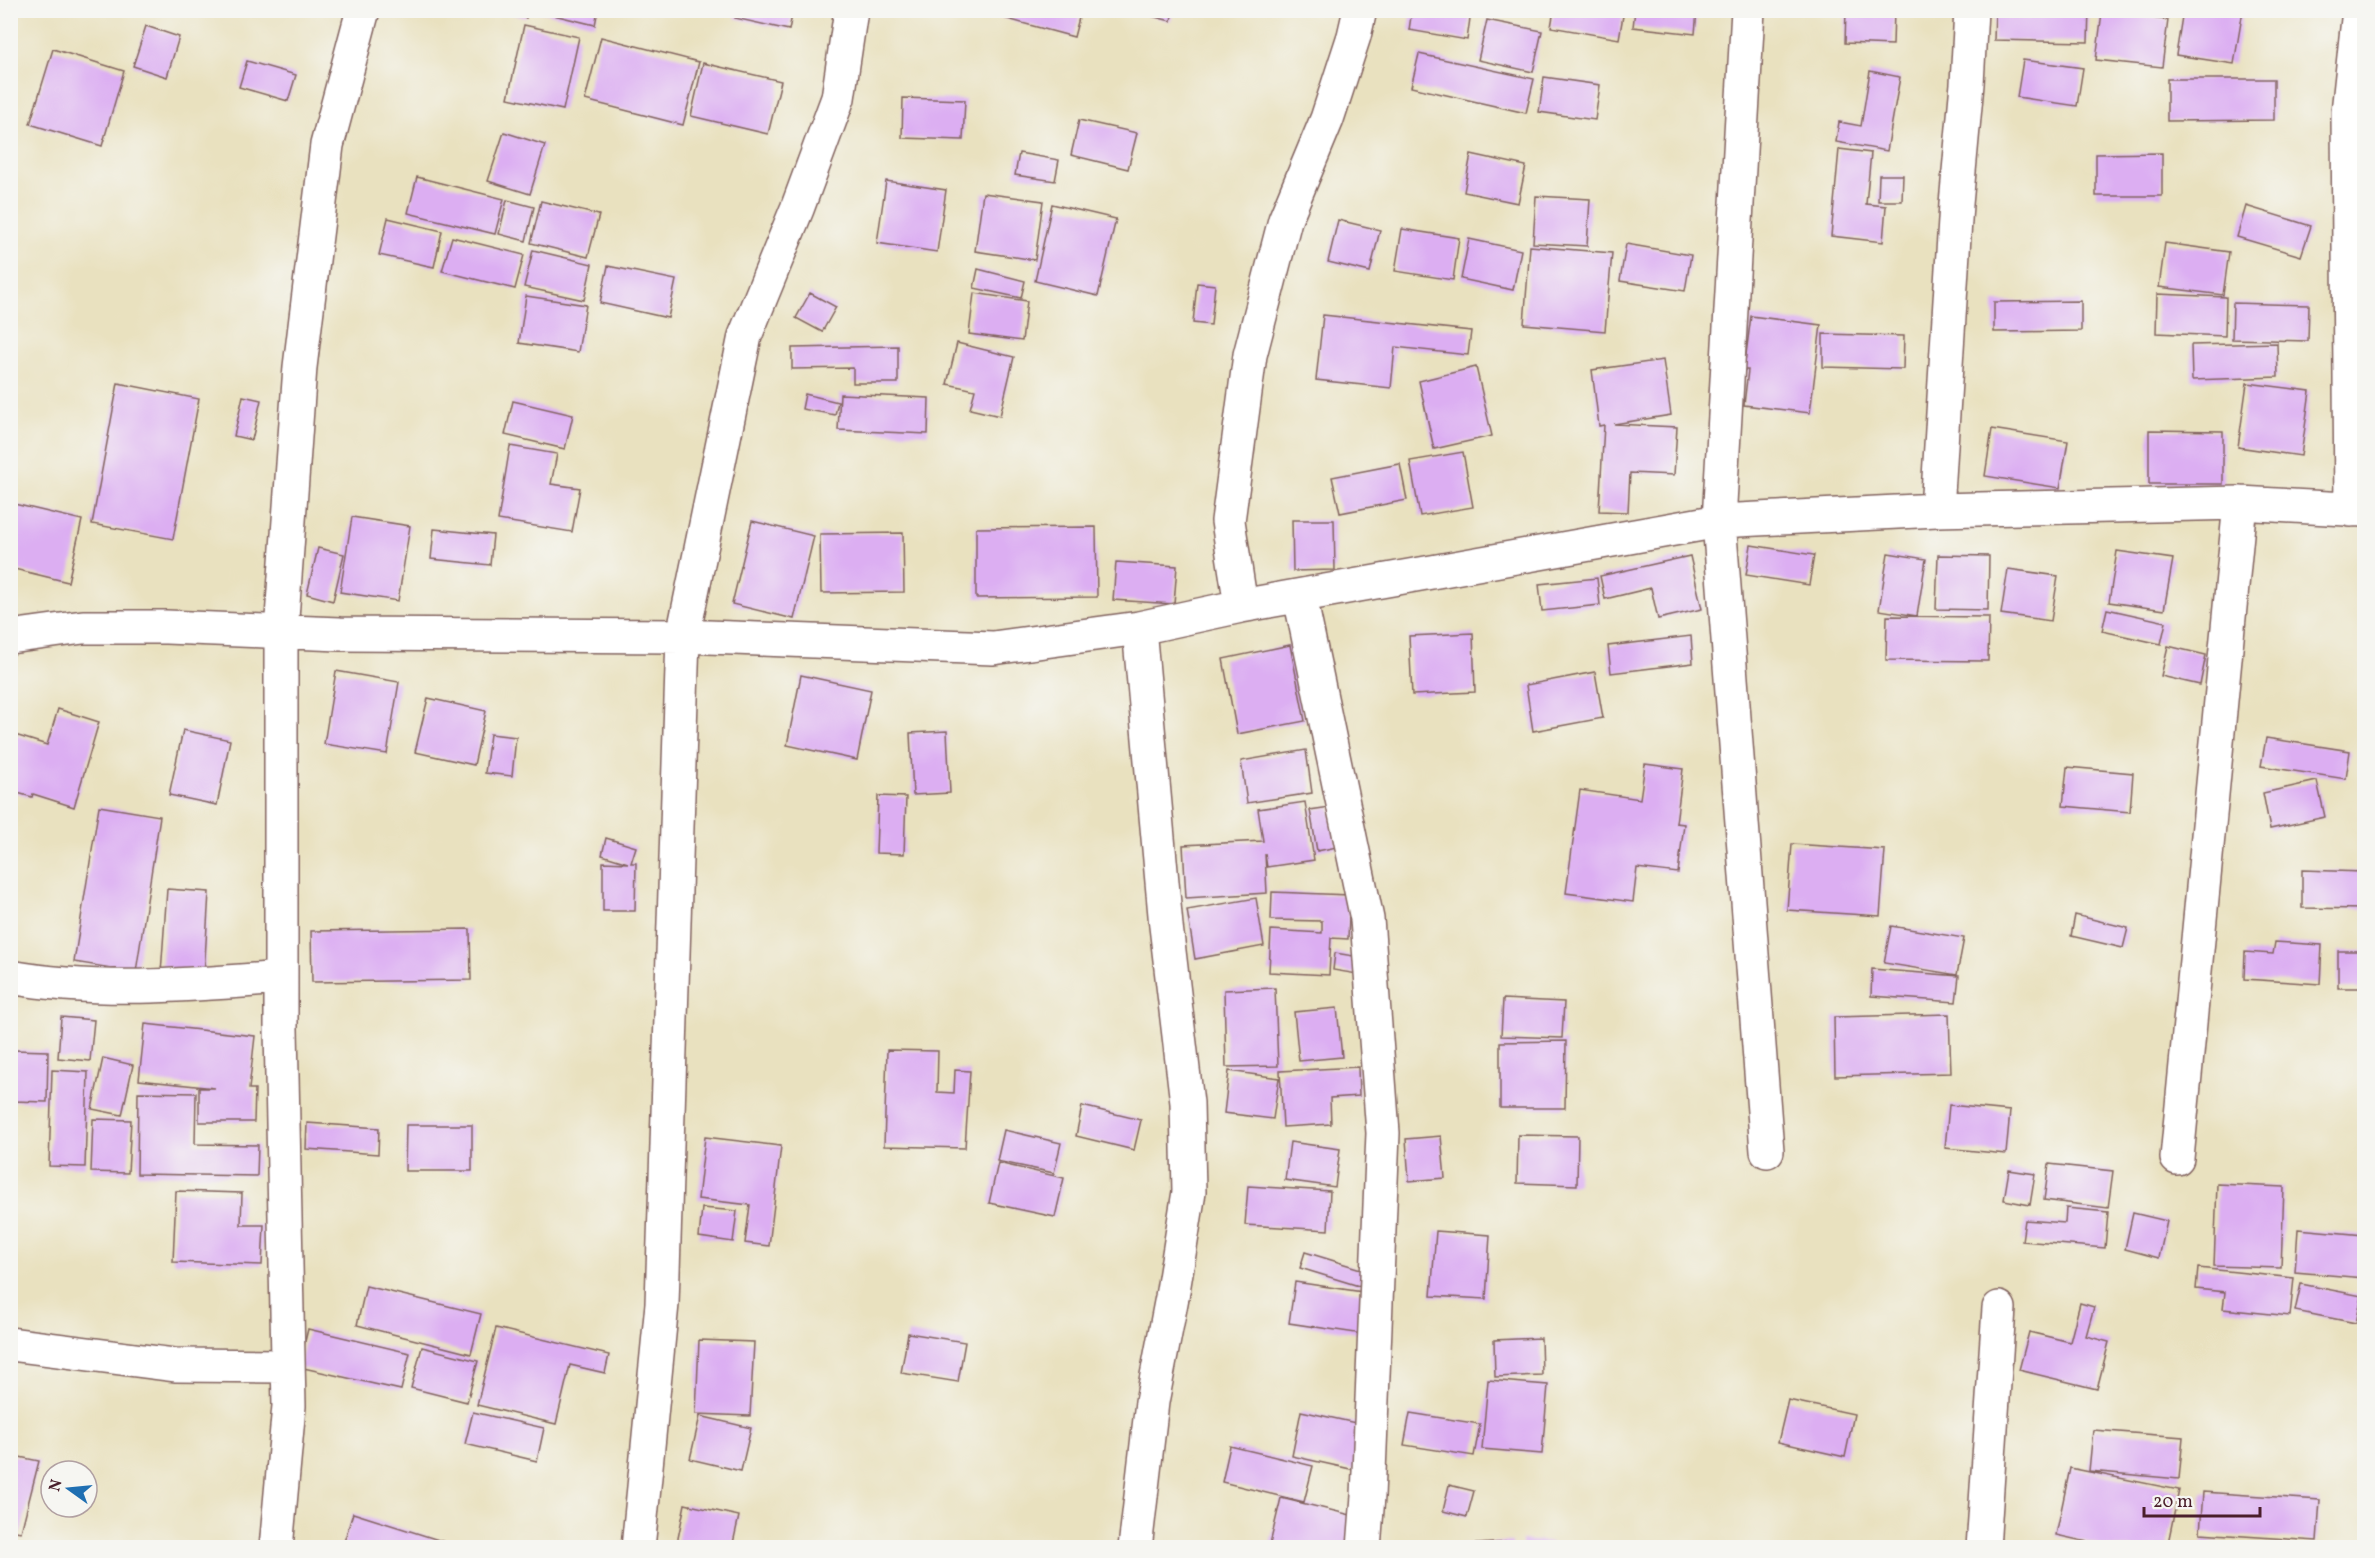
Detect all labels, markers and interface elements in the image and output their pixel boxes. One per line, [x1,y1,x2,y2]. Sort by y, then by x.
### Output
north arrow [39,1459,99,1519]
text: N [44,1477,69,1494]
scale bar [2144,1480,2260,1518]
text: 20 m [2153,1490,2193,1515]

